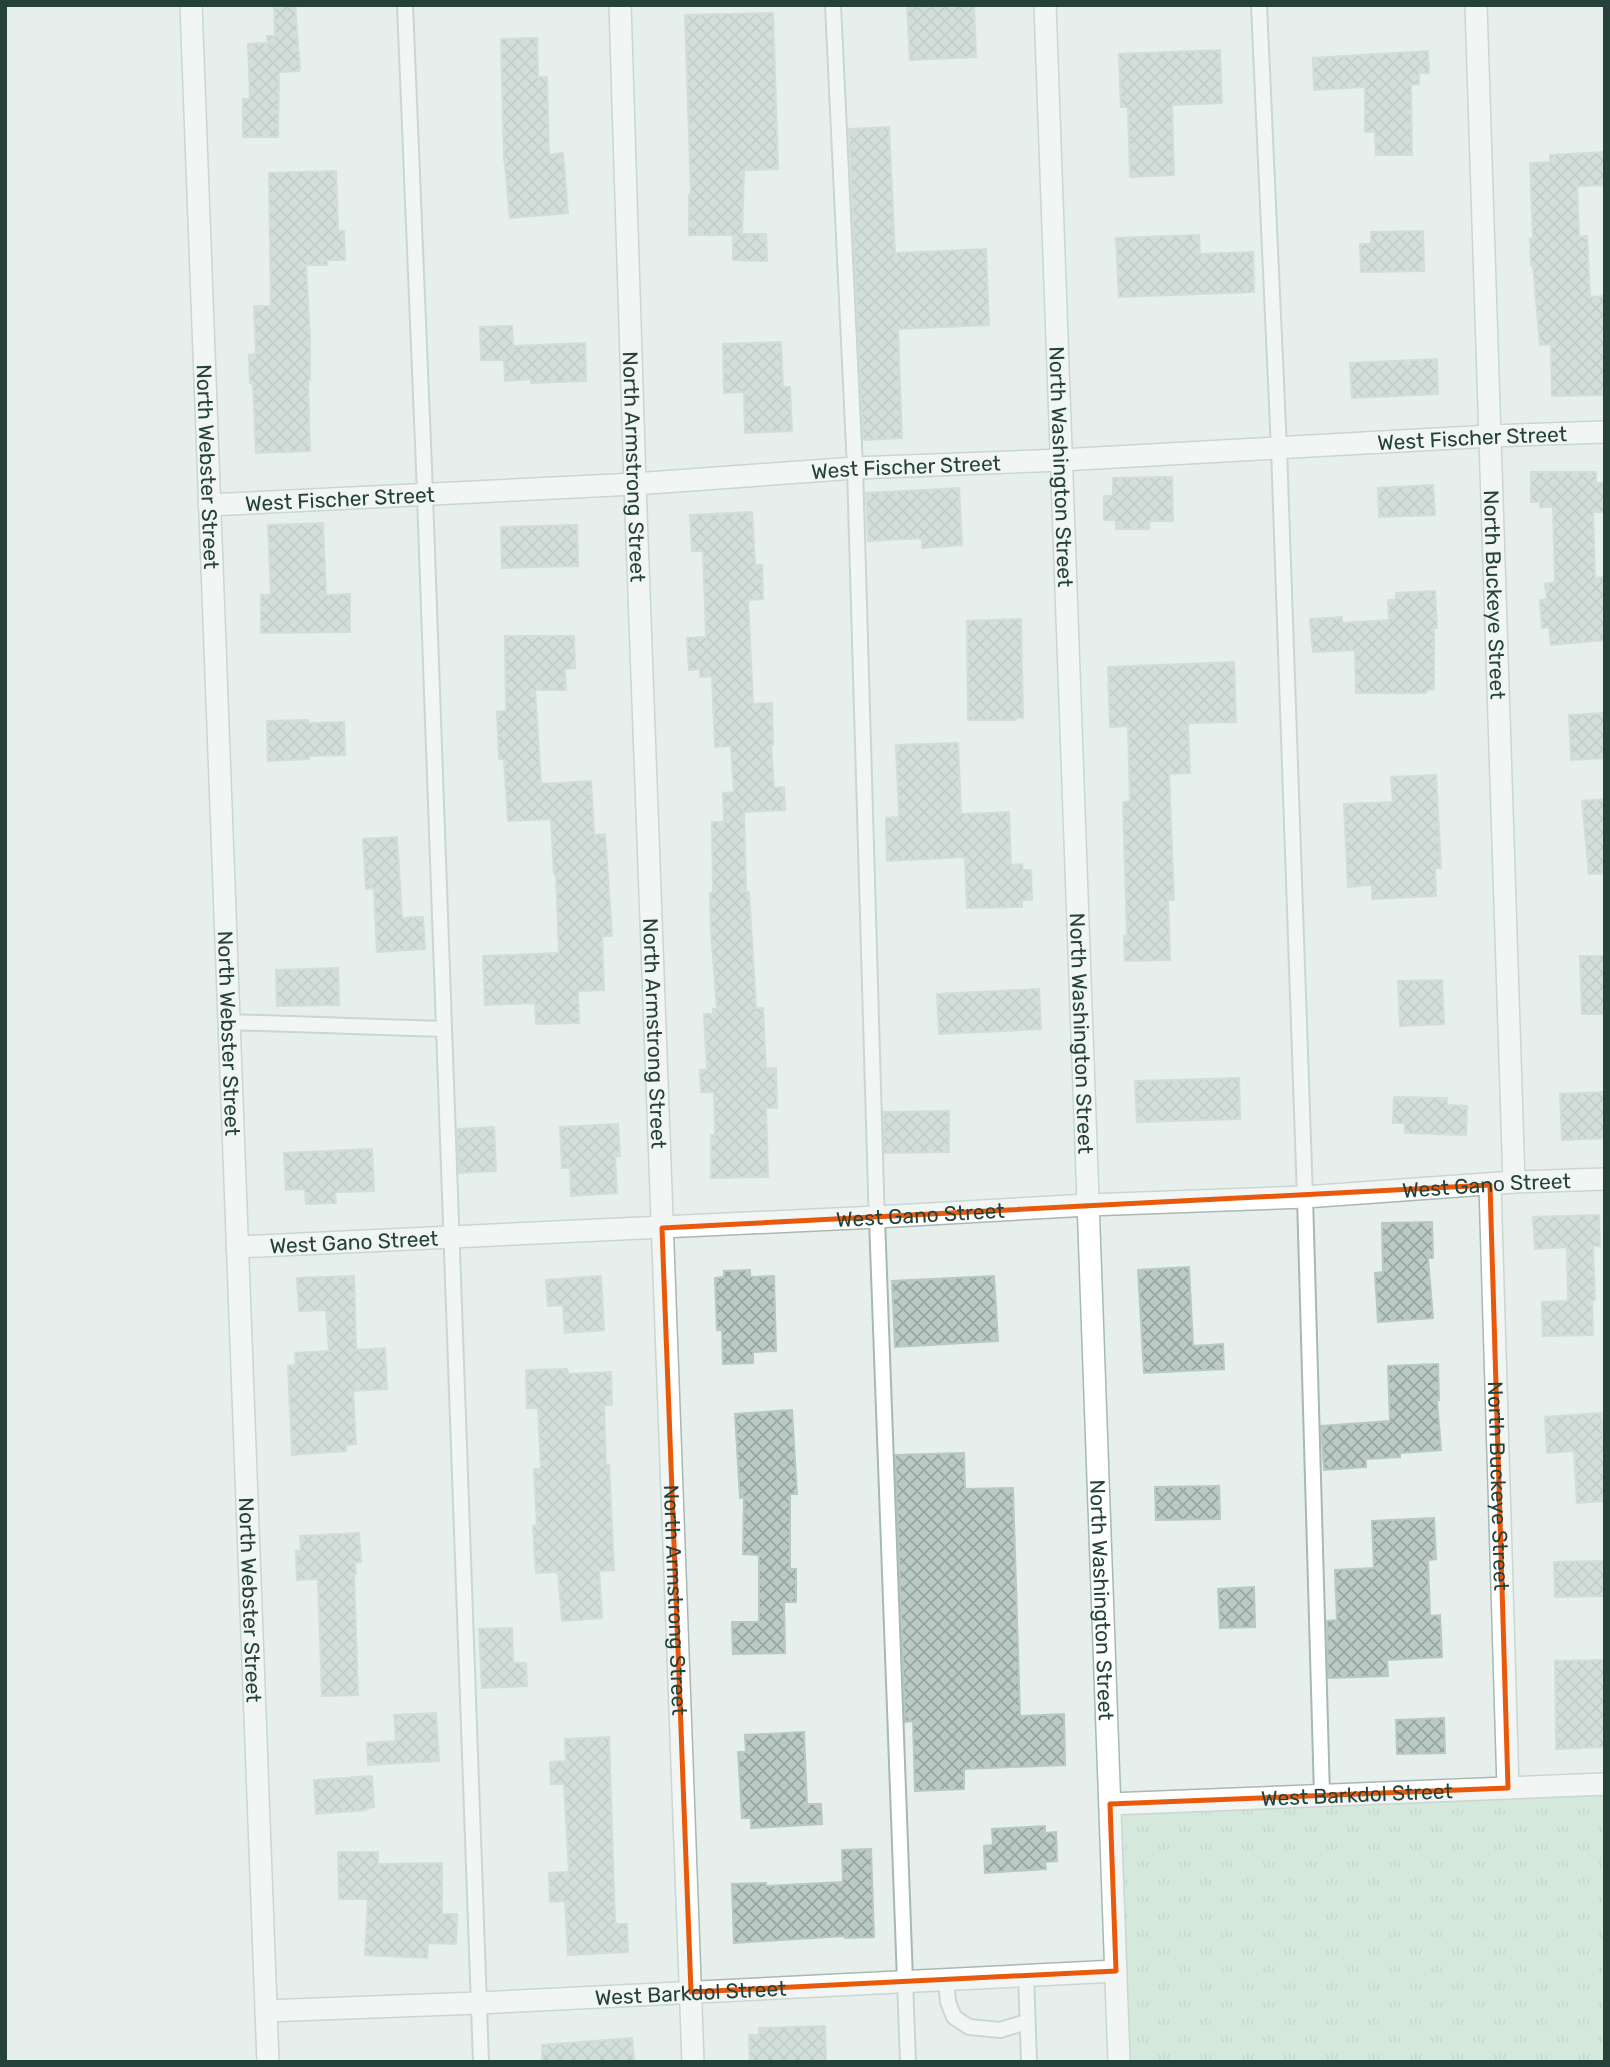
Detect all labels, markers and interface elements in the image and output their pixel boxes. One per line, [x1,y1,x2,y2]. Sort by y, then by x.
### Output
street label: North Washington Street [1045,346,1078,588]
street label: North Armstrong Street [618,351,651,583]
street label: North Webster Street [192,364,225,570]
street label: West Fischer Street [1377,421,1567,455]
street label: West Fischer Street [810,450,1001,484]
street label: West Fischer Street [244,481,435,516]
street label: North Buckeye Street [1479,490,1511,700]
street label: North Washington Street [1065,912,1099,1154]
street label: North Armstrong Street [638,918,672,1149]
street label: North Webster Street [213,930,246,1136]
street label: West Gano Street [1401,1168,1571,1202]
street label: West Gano Street [835,1197,1005,1231]
street label: West Gano Street [269,1225,439,1258]
street label: North Buckeye Street [1483,1381,1515,1591]
street label: North Washington Street [1086,1479,1119,1721]
street label: North Armstrong Street [659,1484,693,1716]
street label: North Webster Street [234,1497,267,1703]
street label: West Barkdol Street [1260,1778,1453,1810]
street label: West Barkdol Street [594,1975,787,2010]

